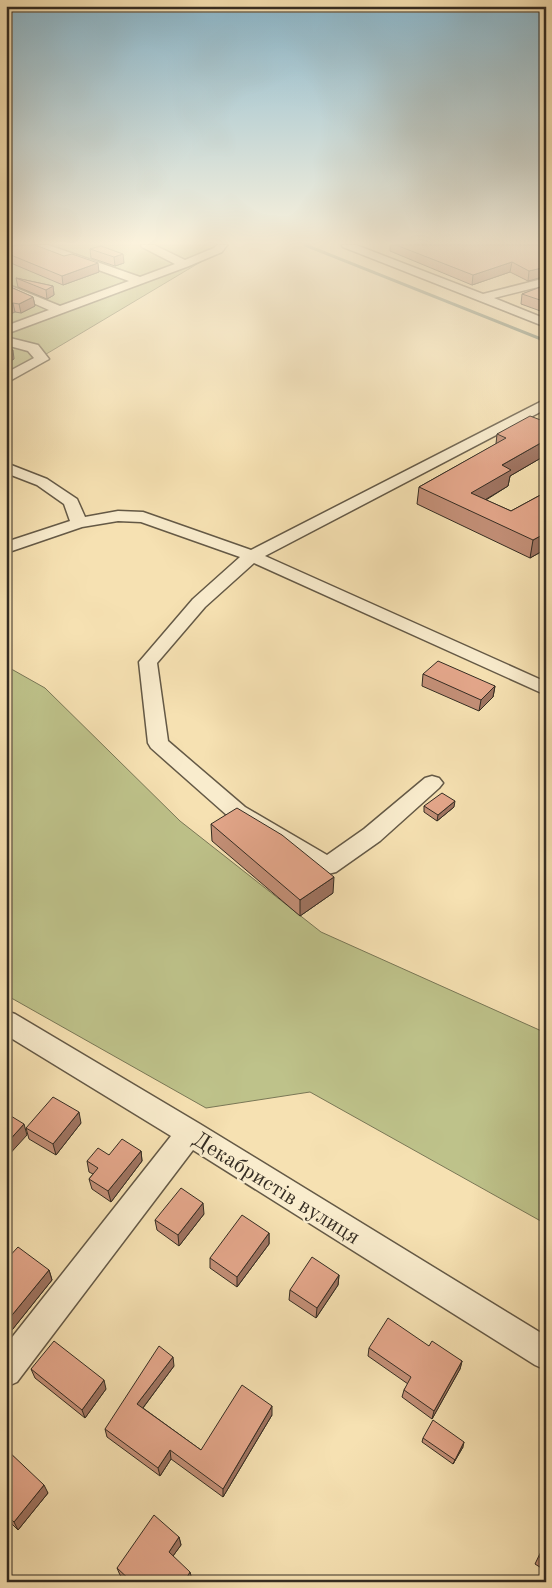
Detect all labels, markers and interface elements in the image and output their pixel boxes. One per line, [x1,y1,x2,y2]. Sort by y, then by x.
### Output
street label: Декабристів вулиця [188,1128,363,1249]

